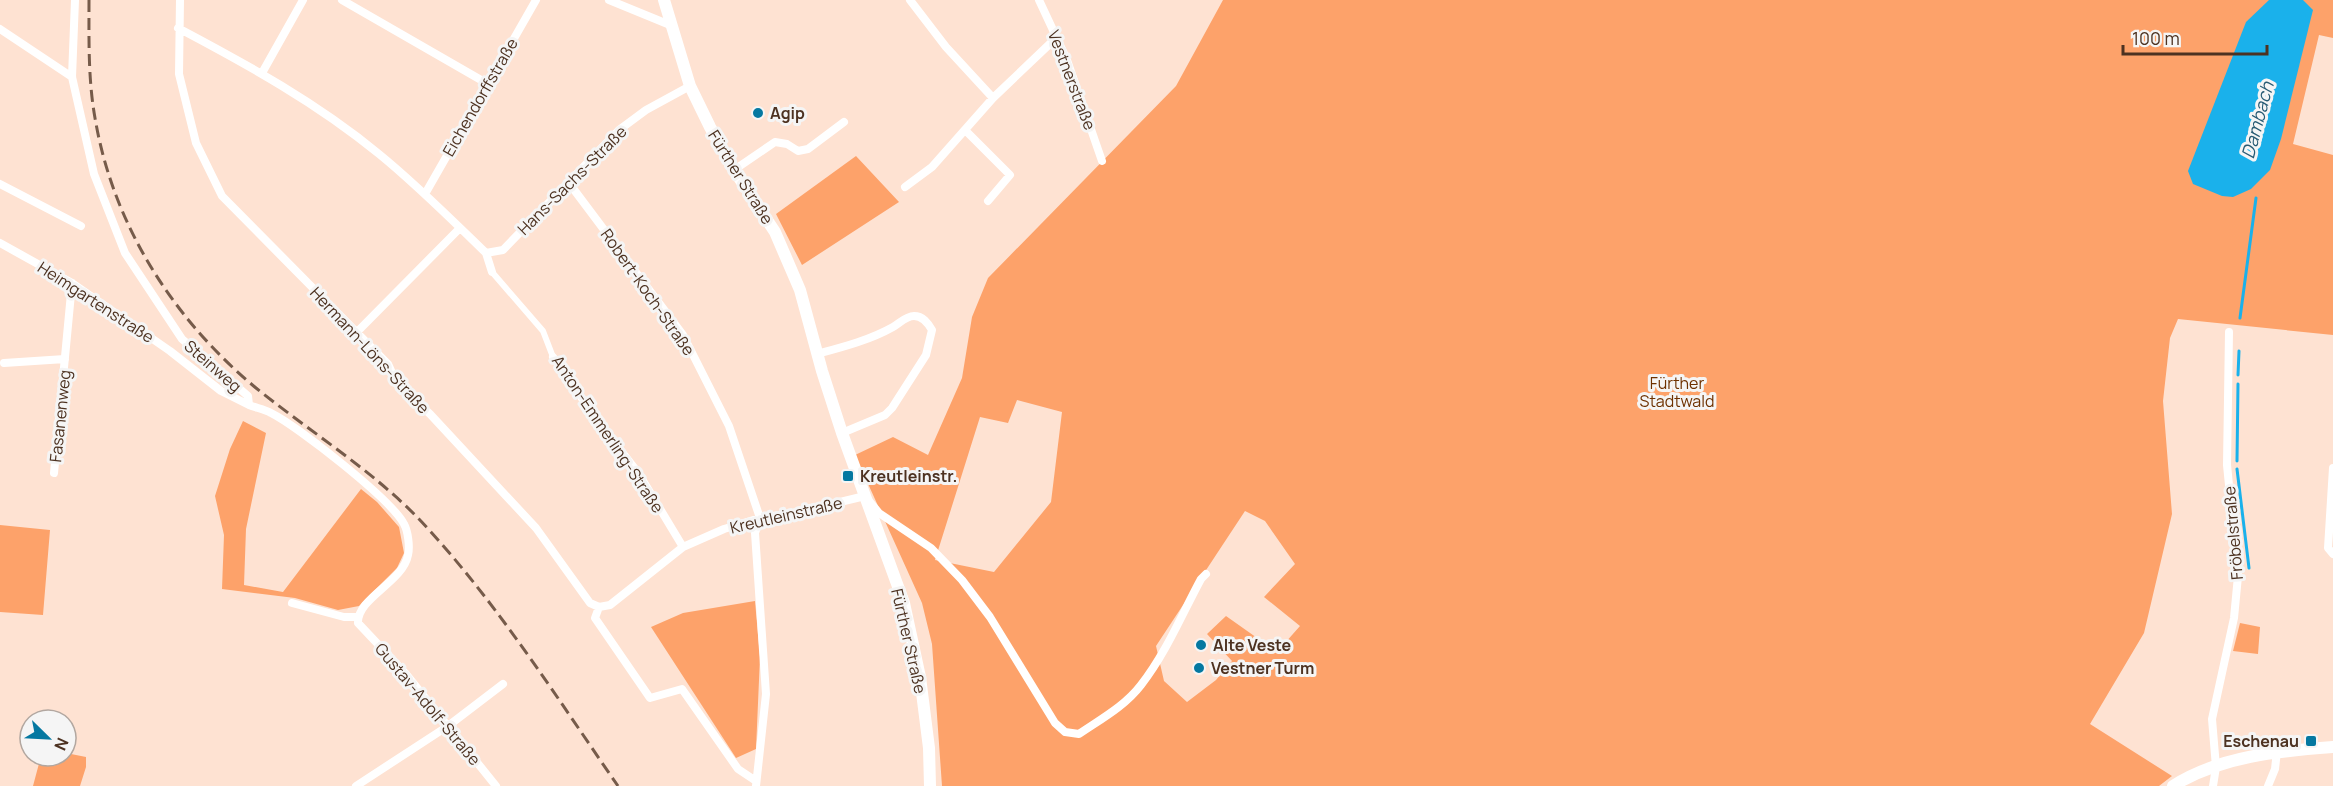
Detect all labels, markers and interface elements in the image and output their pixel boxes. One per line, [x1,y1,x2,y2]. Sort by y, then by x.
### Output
scale bar [2123,18,2267,56]
text: 100 m [2132,26,2180,50]
street label: Vestnerstraße [1043,27,1101,133]
street label: Eichendorffstraße [437,34,523,160]
water label: Dambach [2235,78,2279,161]
place label: Agip [770,102,805,124]
marker: Agip [751,106,765,120]
street label: Hans-Sachs-Straße [513,121,631,239]
street label: Fürther Straße [703,126,779,228]
street label: Robert-Koch-Straße [596,224,700,360]
street label: Heimgartenstraße [34,256,158,348]
street label: Hermann-Löns-Straße [305,282,435,418]
street label: Steinweg [180,335,246,397]
street label: Anton-Emmerling-Straße [547,351,669,517]
street label: Fasanenweg [44,369,76,463]
park label: Fürther Stadtwald [1640,372,1714,412]
place label: Kreutleinstr. [860,465,957,487]
marker: Kreutleinstr. [841,469,855,483]
street label: Fröbelstraße [2218,485,2248,581]
street label: Kreutleinstraße [728,491,844,539]
street label: Fürther Straße [886,586,932,696]
place label: Alte Veste [1213,634,1292,656]
street label: Gustav-Adolf-Straße [370,638,486,770]
marker: Alte Veste [1194,638,1208,652]
place label: Vestner Turm [1211,657,1314,679]
marker: Vestner Turm [1192,661,1206,675]
north arrow [18,708,78,768]
place label: Eschenau [2223,730,2299,752]
text: N [49,734,74,754]
marker: Eschenau [2304,734,2318,748]

